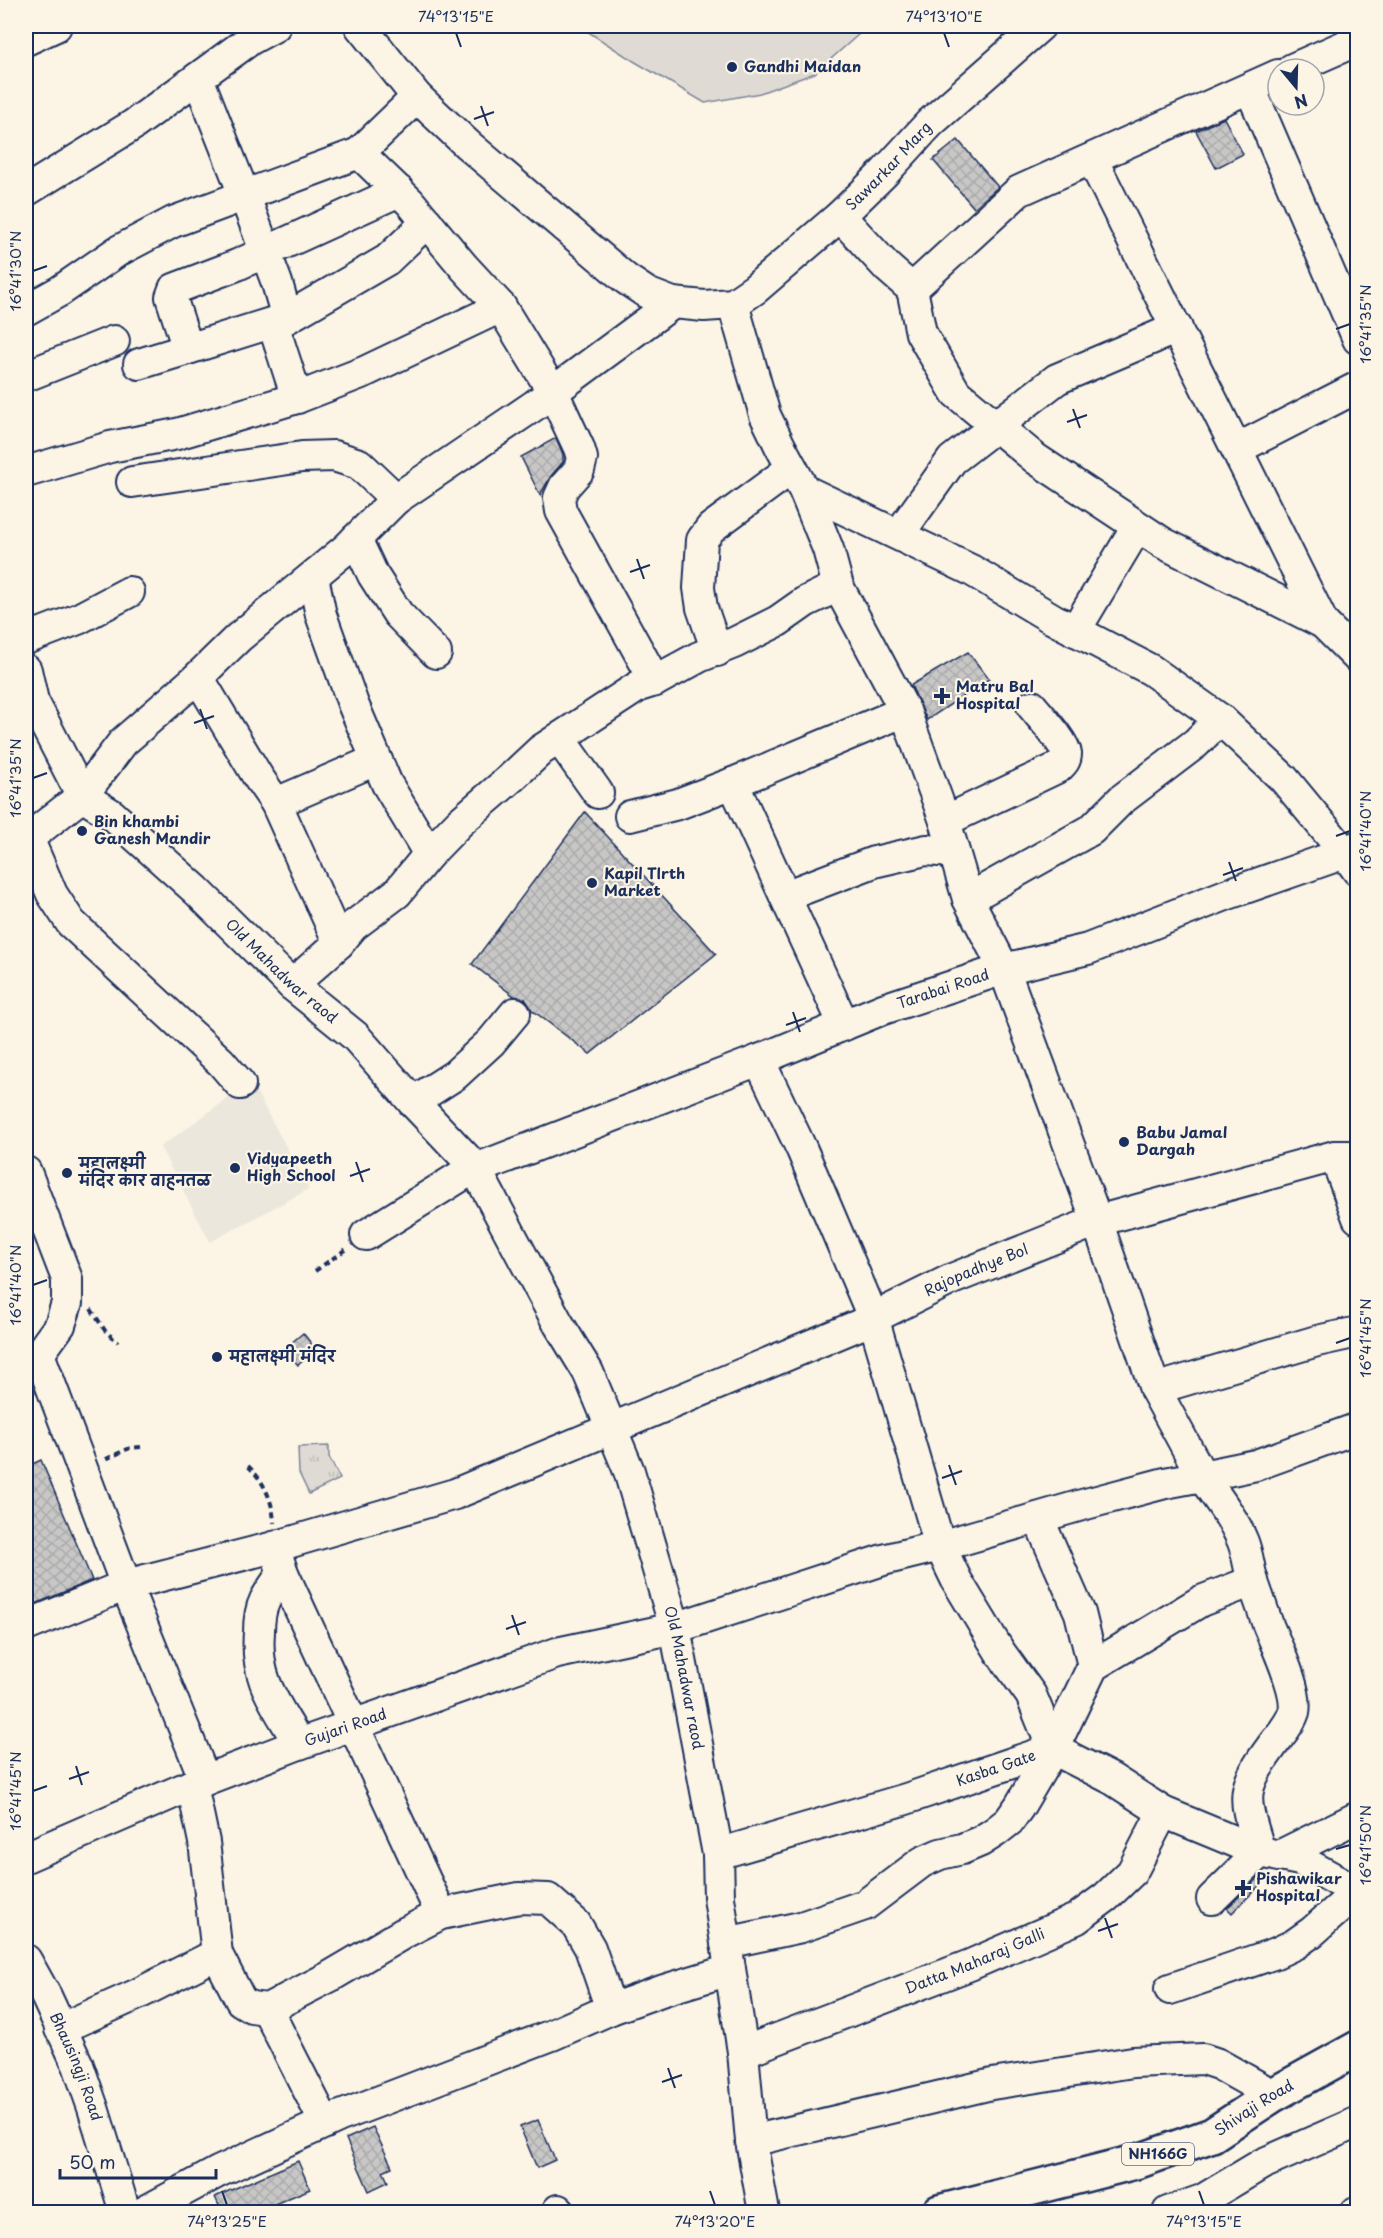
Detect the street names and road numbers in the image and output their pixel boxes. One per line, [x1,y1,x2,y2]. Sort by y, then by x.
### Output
street label: Sawarkar Marg [840,116,936,215]
street label: Old Mahadwar raod [221,912,343,1028]
street label: Tarabai Road [894,962,992,1014]
street label: Rajopadhye Bol [920,1237,1031,1301]
street label: Old Mahadwar raod [659,1603,711,1751]
street label: Gujari Road [301,1701,389,1751]
street label: Kasba Gate [953,1743,1039,1791]
street label: Datta Maharaj Galli [901,1921,1048,1999]
street label: Bhausingji Road [45,2008,109,2123]
street label: Shivaji Road [1209,2073,1297,2141]
road number: NH166G [1122,2143,1194,2165]

